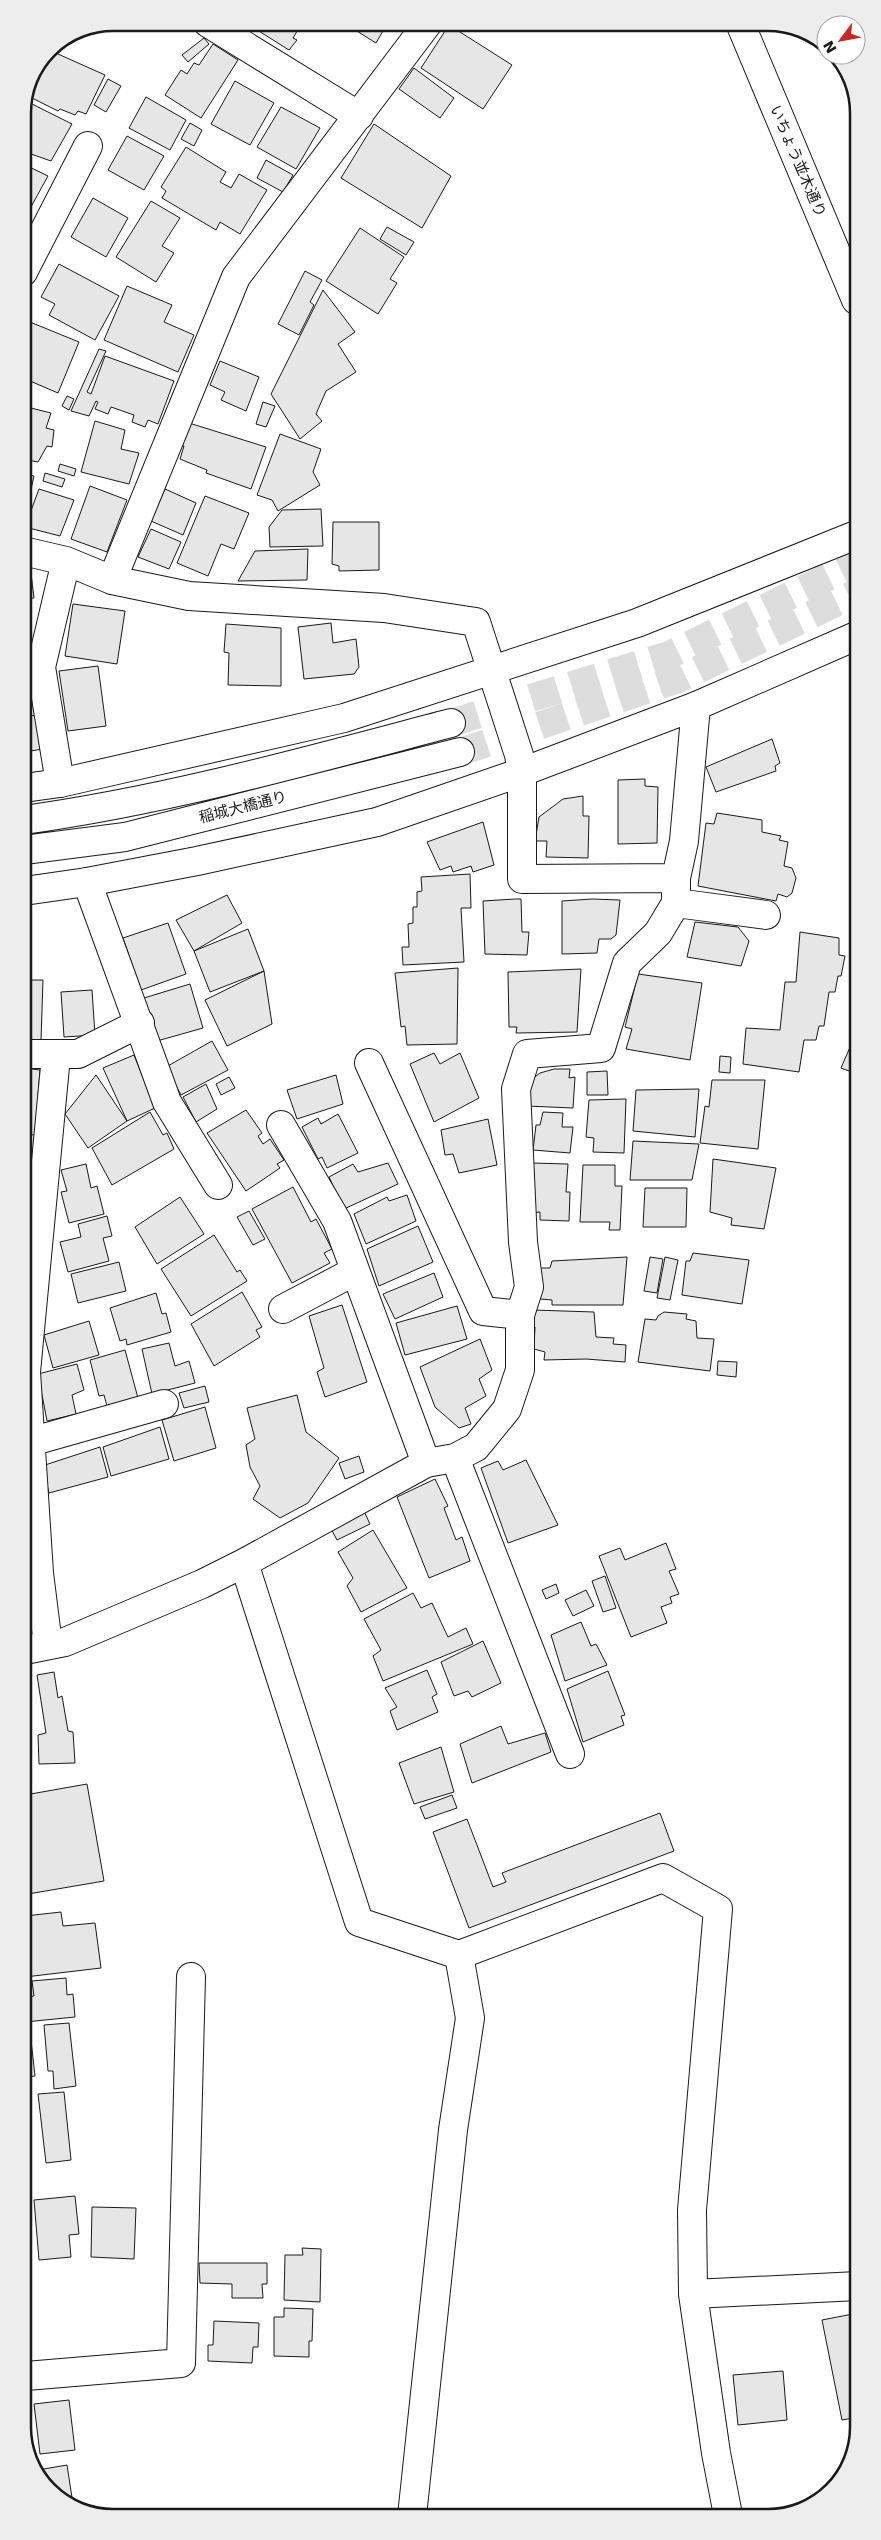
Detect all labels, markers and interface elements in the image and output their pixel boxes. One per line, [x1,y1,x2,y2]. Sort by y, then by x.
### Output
north arrow [816,15,866,65]
text: N [820,38,840,56]
street label: いちょう並木通り [766,102,830,220]
street label: 稲城大橋通り [197,787,289,827]

